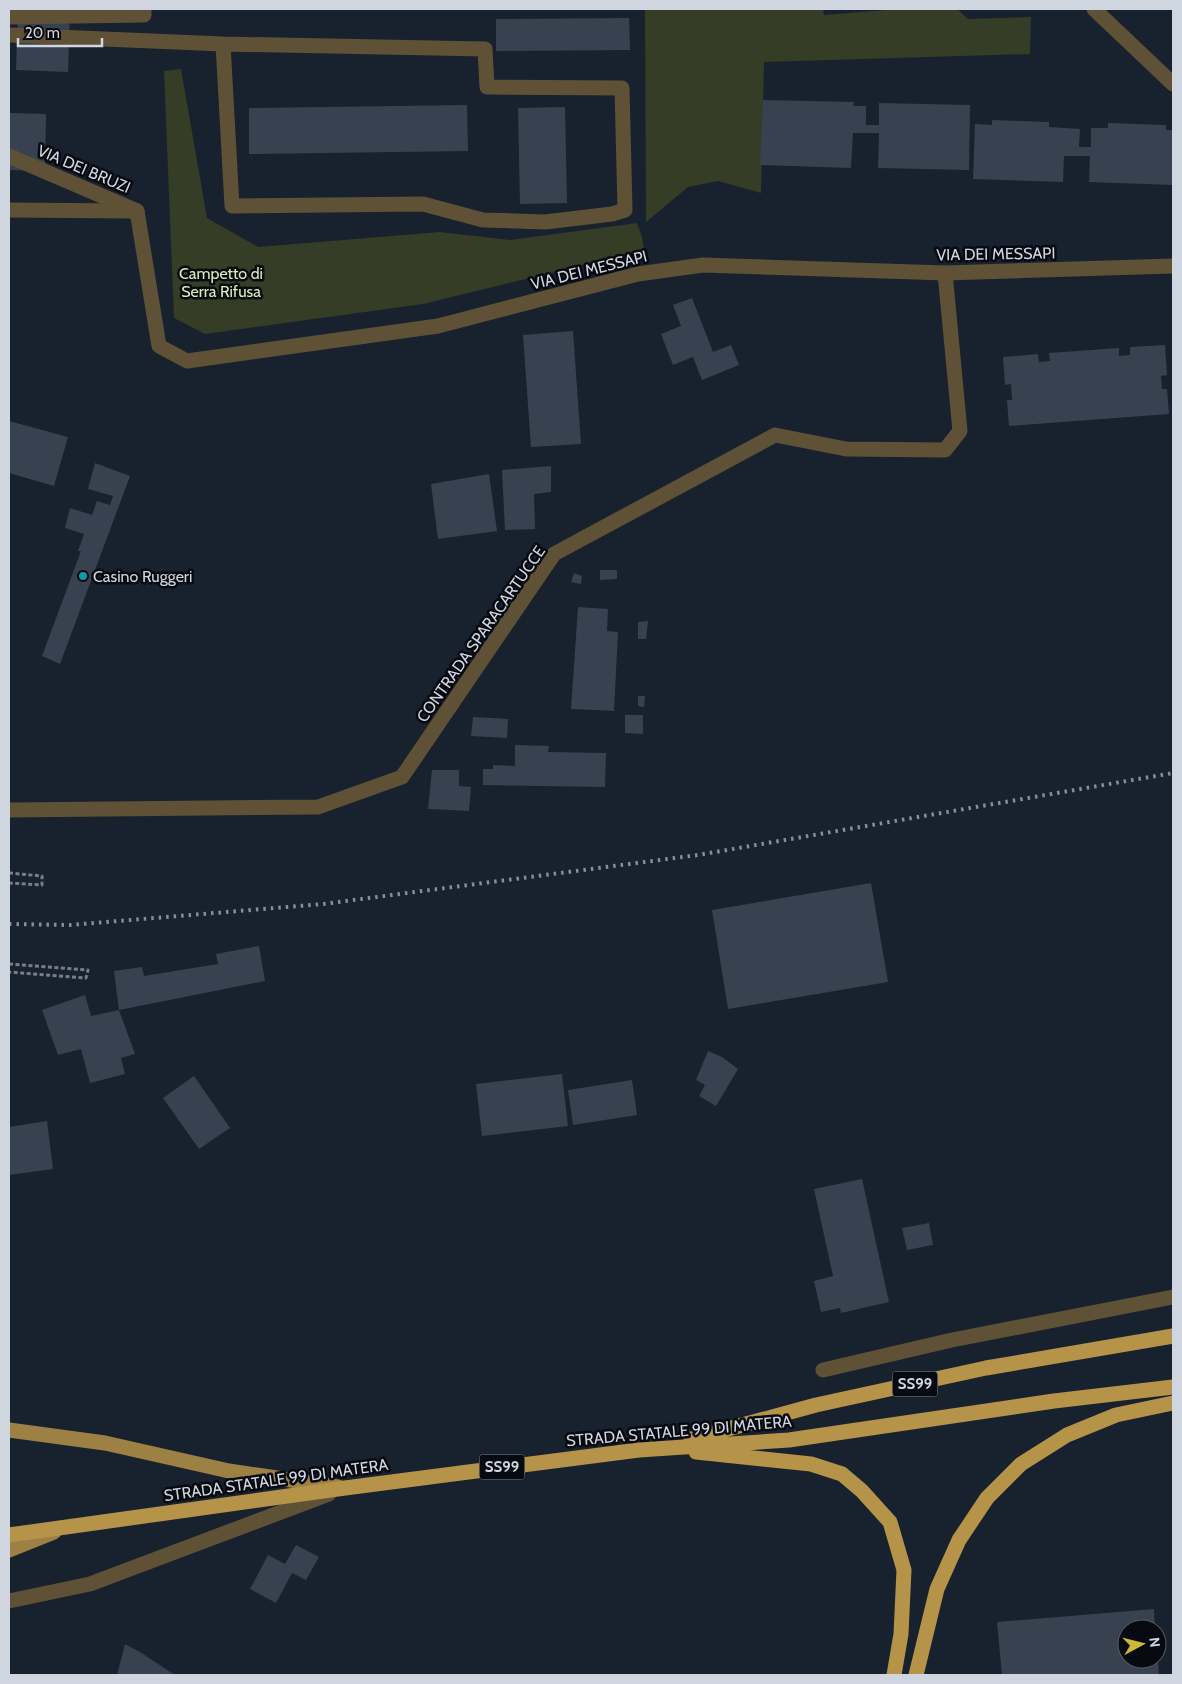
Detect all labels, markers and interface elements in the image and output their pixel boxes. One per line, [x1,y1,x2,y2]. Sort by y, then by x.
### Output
scale bar [18,15,101,47]
text: 20 m [25,24,60,42]
street label: VIA DEI BRUZI [35,141,133,197]
street label: VIA DEI MESSAPI [936,243,1056,265]
street label: VIA DEI MESSAPI [529,246,649,294]
park label: Campetto di Serra Rifusa [179,264,263,301]
street label: CONTRADA SPARACARTUCCE [413,542,549,726]
place label: Casino Ruggeri [93,567,192,586]
marker: Casino Ruggeri [77,570,89,582]
road number: SS99 [892,1372,938,1396]
street label: STRADA STATALE 99 DI MATERA [565,1412,793,1450]
road number: SS99 [480,1454,524,1480]
street label: STRADA STATALE 99 DI MATERA [163,1455,389,1505]
north arrow [1117,1619,1167,1669]
text: N [1145,1636,1164,1648]

